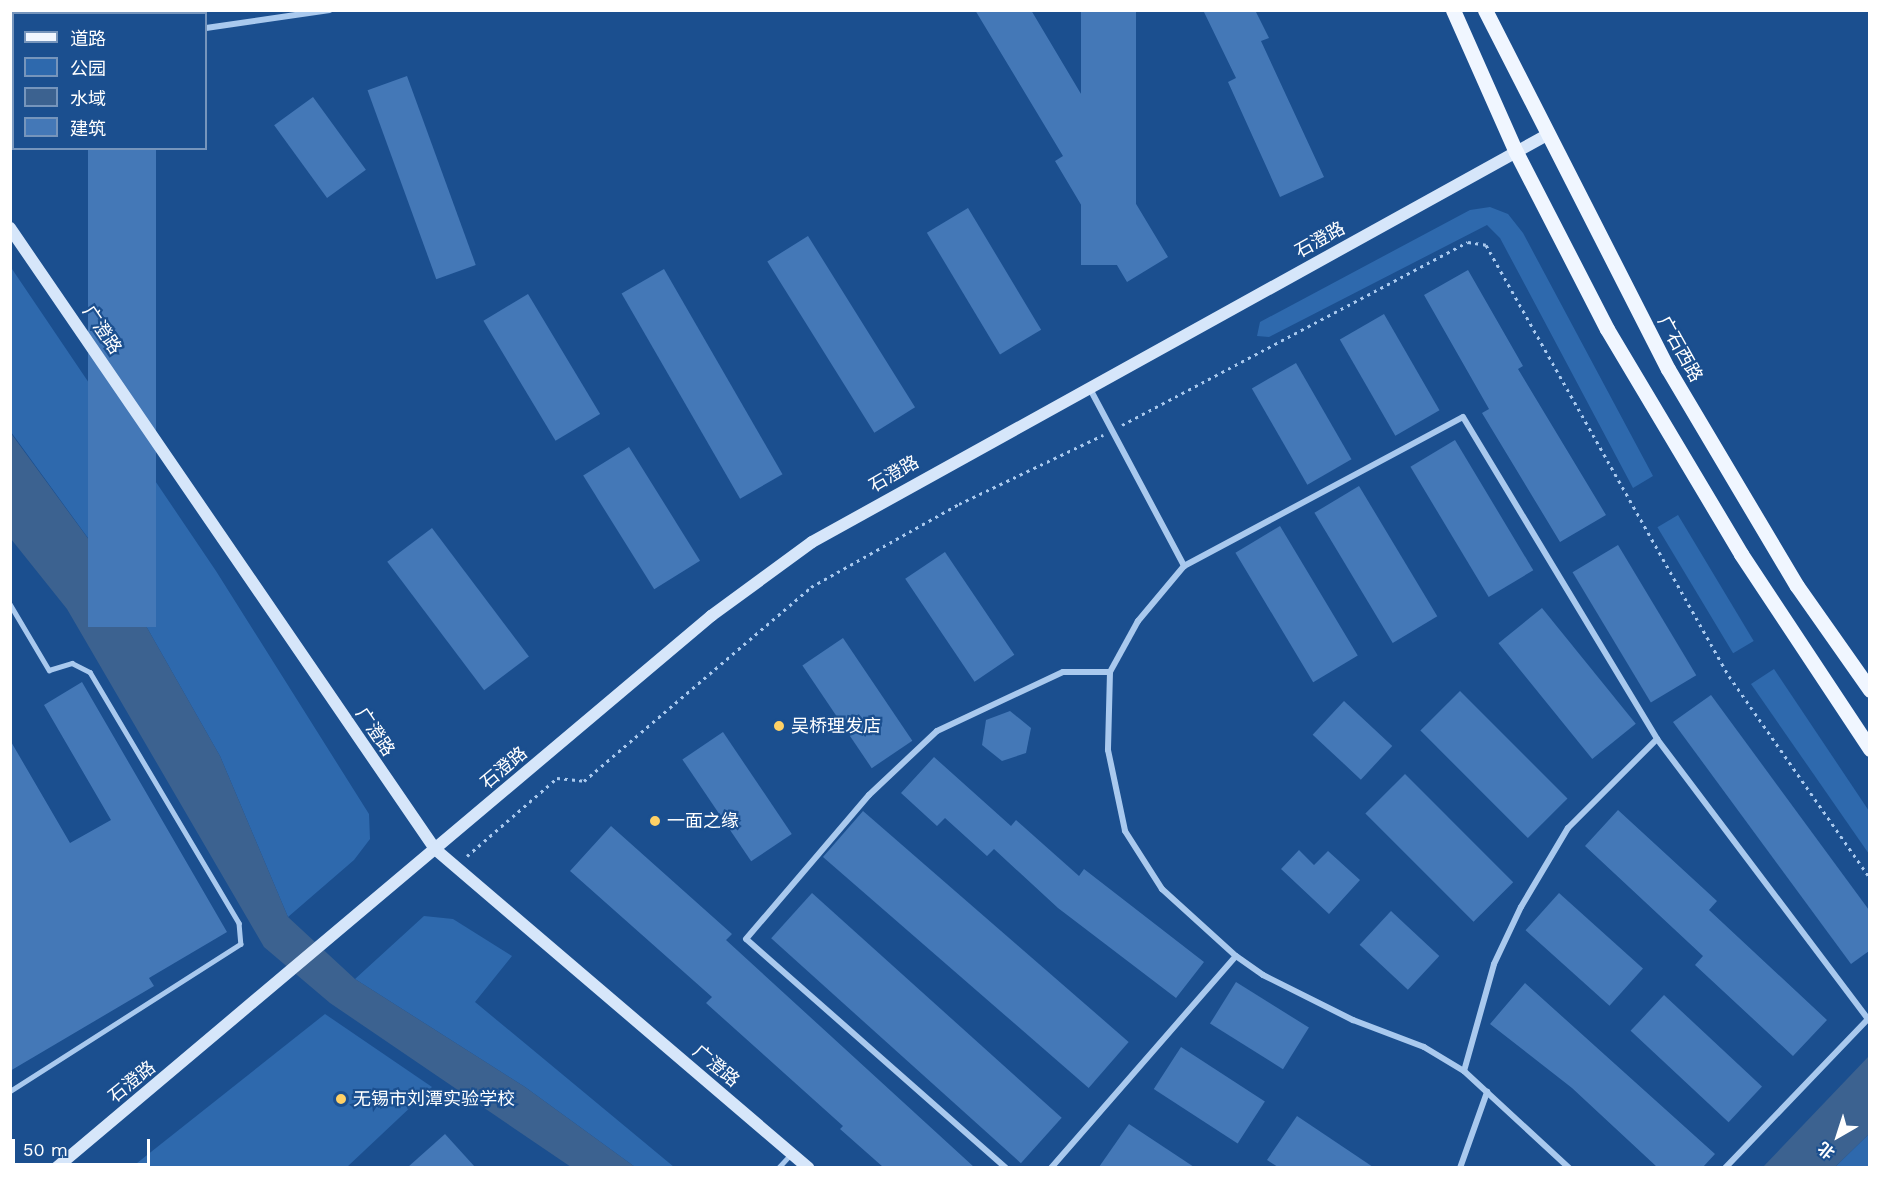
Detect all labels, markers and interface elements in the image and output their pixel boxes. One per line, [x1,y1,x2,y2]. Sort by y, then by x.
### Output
legend [12,12,207,150]
text: 道路 [70,28,106,49]
text: 公园 [70,58,106,79]
text: 水域 [70,88,106,109]
text: 建筑 [70,118,106,139]
street label: 石澄路 [1291,217,1349,263]
street label: 广澄路 [78,302,126,358]
street label: 广石西路 [1653,312,1707,386]
street label: 石澄路 [865,451,923,497]
street label: 广澄路 [351,704,399,760]
place label: 吴桥理发店 [791,715,881,737]
marker: 吴桥理发店 [772,719,786,733]
street label: 石澄路 [476,742,532,794]
place label: 一面之缘 [667,810,739,832]
marker: 一面之缘 [648,814,662,828]
street label: 广澄路 [688,1040,744,1092]
street label: 石澄路 [104,1057,160,1107]
place label: 无锡市刘潭实验学校 [353,1088,515,1110]
marker: 无锡市刘潭实验学校 [334,1092,348,1106]
north arrow [1808,1106,1868,1166]
scale bar [15,1127,153,1165]
text: 北 [1814,1138,1839,1163]
text: 50 m [23,1139,68,1160]

